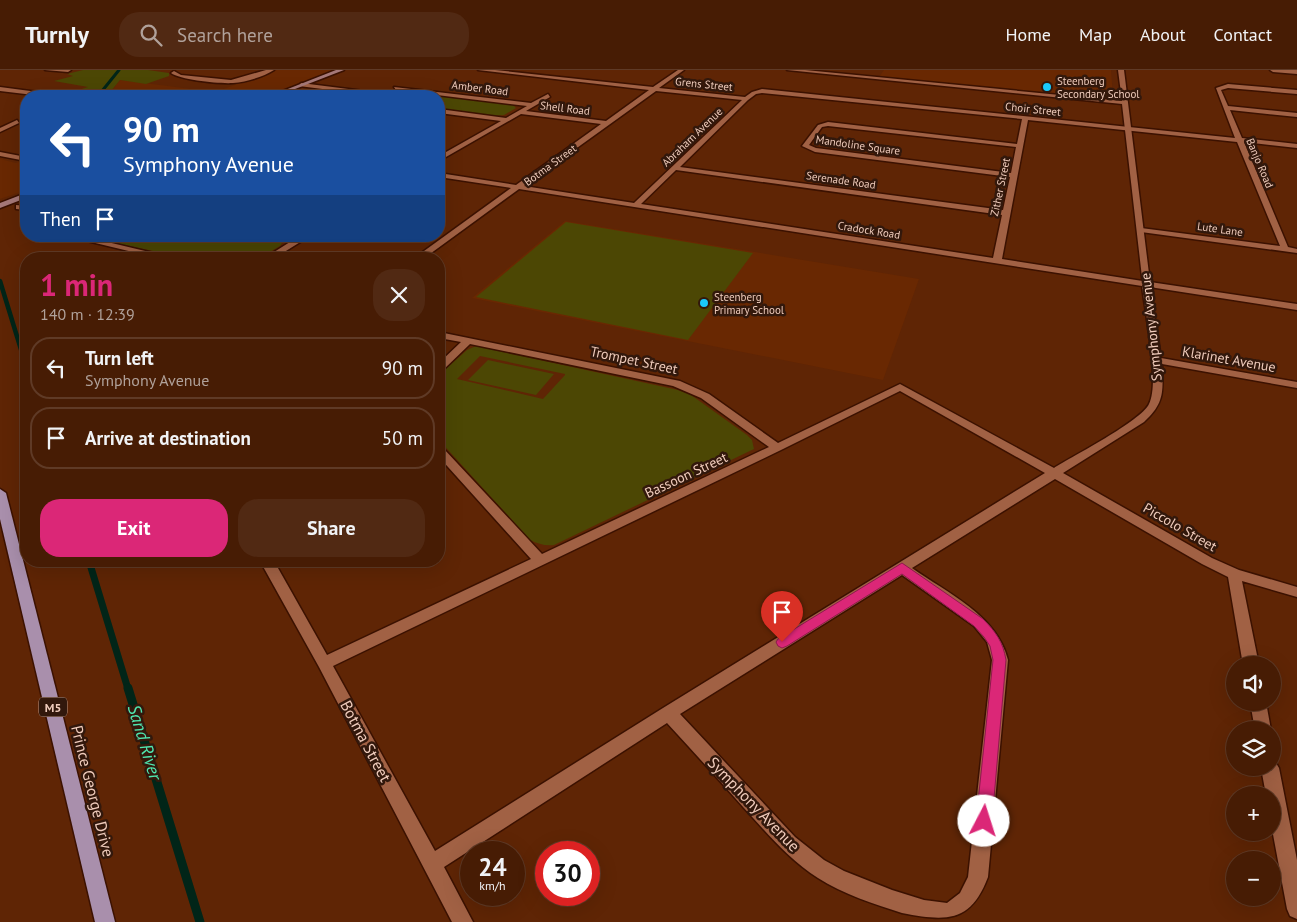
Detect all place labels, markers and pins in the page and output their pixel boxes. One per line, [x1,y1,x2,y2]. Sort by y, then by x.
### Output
place label: Steenberg Secondary School [1057,74,1140,101]
marker: Steenberg Secondary School [1041,81,1053,93]
place label: Steenberg Primary School [714,290,785,317]
marker: Steenberg Primary School [698,297,710,309]
pin [761,591,803,642]

